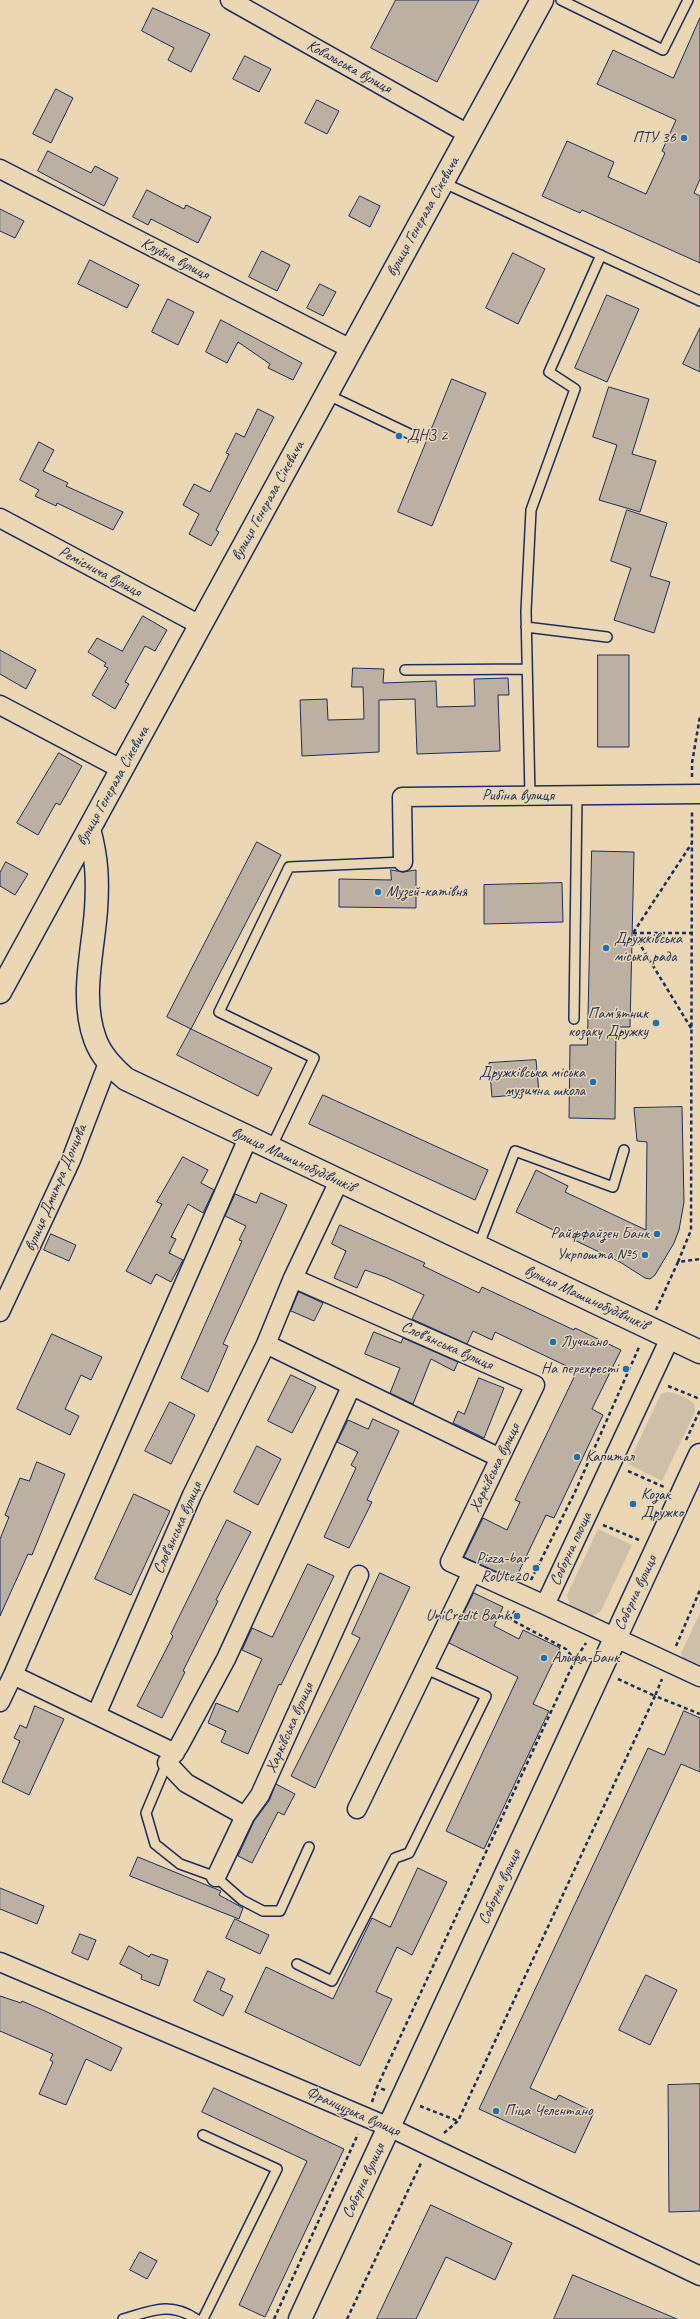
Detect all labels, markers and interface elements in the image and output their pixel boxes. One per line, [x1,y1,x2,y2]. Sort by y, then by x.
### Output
street label: Ковальська вулиця [303,36,395,98]
place label: ПТУ 36 [633,128,676,148]
marker: ПТУ 36 [679,133,689,143]
street label: вулиця Генерала Сікевича [382,154,464,280]
street label: Клубна вулиця [138,234,212,284]
place label: ДНЗ 2 [407,426,447,446]
marker: ДНЗ 2 [394,431,404,441]
street label: вулиця Генерала Сікевича [227,438,309,564]
street label: Реміснича вулиця [55,542,145,602]
street label: вулиця Генерала Сікевича [72,723,154,849]
street label: Рибіна вулиця [482,786,554,806]
place label: Музей-катівня [386,882,467,902]
marker: Музей-катівня [373,887,383,897]
place label: Дружківська міська рада [614,929,682,967]
marker: Дружківська міська рада [601,943,611,953]
place label: Пам'ятник козаку Дружку [568,1004,648,1042]
marker: Пам'ятник козаку Дружку [651,1018,661,1028]
place label: Дружківська міська музична школа [479,1063,585,1101]
marker: Дружківська міська музична школа [588,1077,598,1087]
street label: вулиця Дмитра Донцова [21,1122,91,1254]
street label: вулиця Машинобудівників [228,1123,358,1197]
place label: Райффайзен Банк [551,1224,649,1244]
marker: Райффайзен Банк [652,1229,662,1239]
place label: Укрпошта №5 [557,1245,637,1265]
marker: Укрпошта №5 [640,1250,650,1260]
street label: вулиця Машинобудівників [521,1261,651,1335]
street label: Слов'янська вулиця [398,1317,496,1375]
place label: Лучиано [561,1332,607,1352]
marker: Лучиано [548,1337,558,1347]
place label: На перехресті [541,1359,618,1379]
marker: На перехресті [621,1364,631,1374]
street label: Харківська вулиця [465,1421,525,1515]
place label: Капитал [585,1447,634,1467]
marker: Капитал [572,1452,582,1462]
street label: Слов'янська вулиця [149,1479,207,1577]
place label: Козак Дружко [641,1485,683,1523]
marker: Козак Дружко [628,1499,638,1509]
street label: Соборна площа [546,1509,596,1589]
place label: Pizza-bar RoUte20 [476,1549,528,1587]
street label: Соборна вулиця [610,1552,662,1634]
marker: Pizza-bar RoUte20 [531,1563,541,1573]
place label: UniCredit Bank [426,1606,509,1626]
marker: UniCredit Bank [512,1611,522,1621]
place label: Альфа-Банк [552,1648,619,1668]
marker: Альфа-Банк [539,1653,549,1663]
street label: Харківська вулиця [262,1680,318,1776]
street label: Соборна вулиця [474,1846,526,1928]
street label: Французька вулиця [303,2083,403,2141]
place label: Піца Челентано [504,2101,593,2121]
marker: Піца Челентано [491,2106,501,2116]
street label: Соборна вулиця [338,2140,390,2222]

